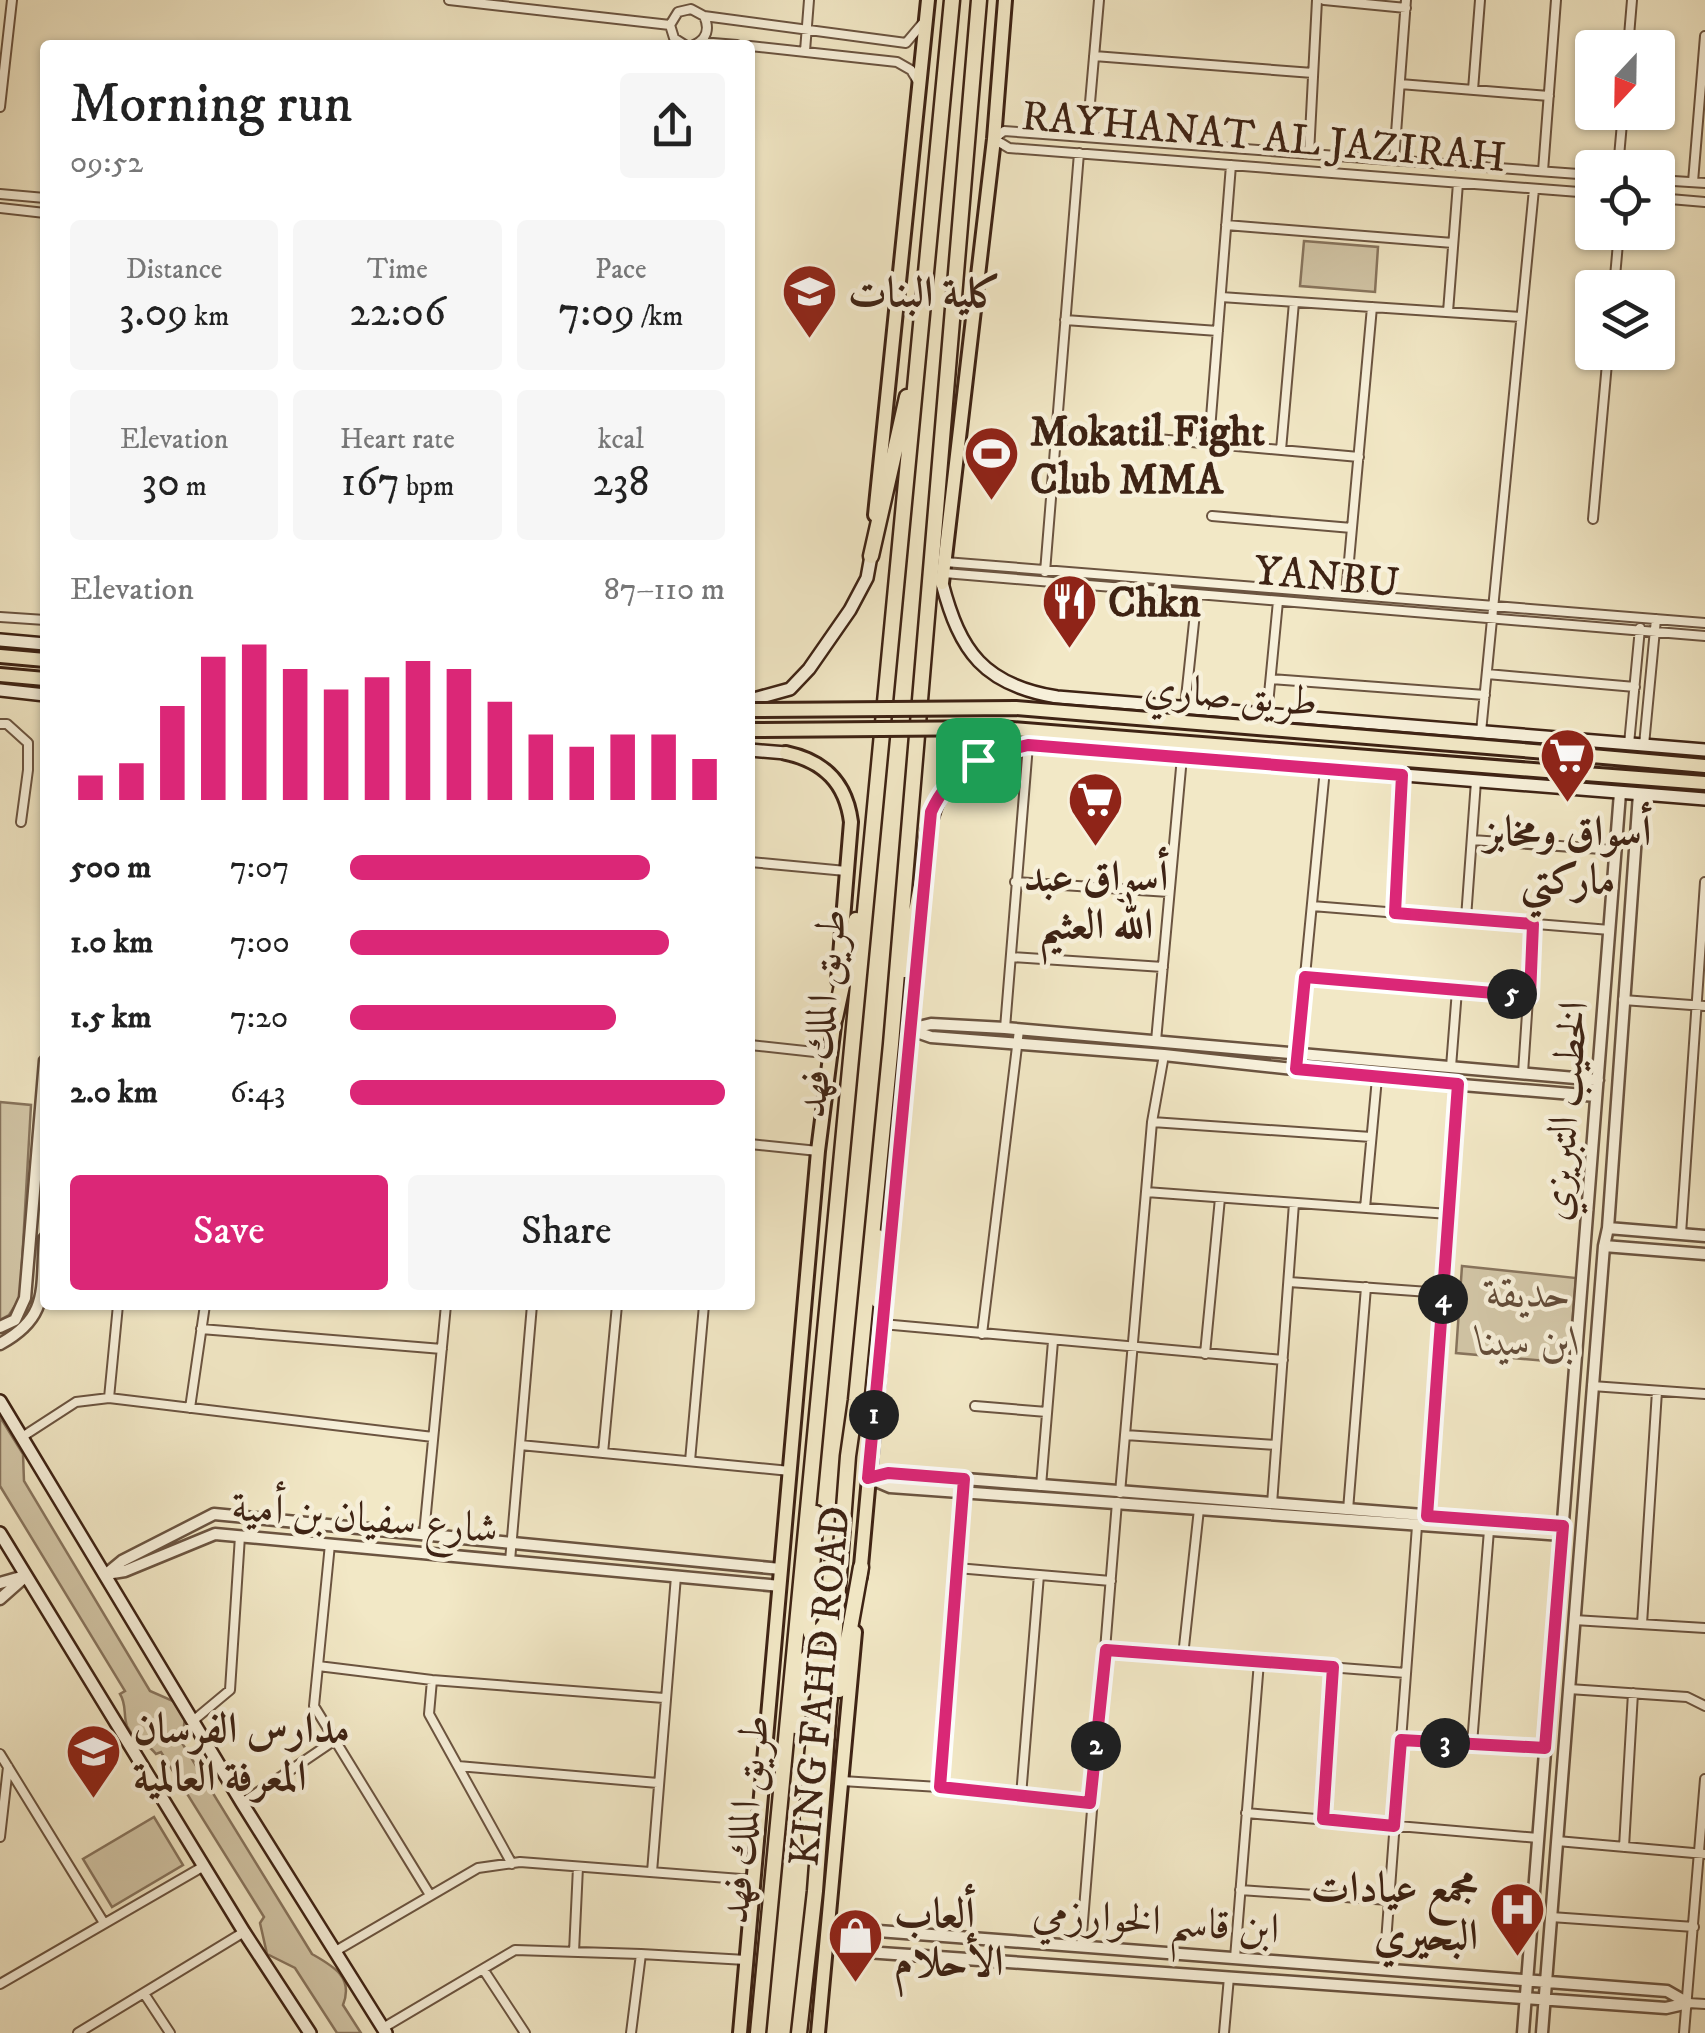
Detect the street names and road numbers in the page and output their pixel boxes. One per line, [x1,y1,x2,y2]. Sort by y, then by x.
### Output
street label: RAYHANAT AL JAZIRAH [1019,91,1508,185]
street label: YANBU [1252,546,1401,610]
street label: طريق صاري [1142,663,1319,733]
street label: طريق الملك فهد [786,906,860,1120]
street label: الخطيب التبريزي [1530,999,1605,1224]
street label: شارع سفيان بن أمية [229,1476,501,1564]
street label: KING FAHD ROAD [779,1504,863,1868]
street label: طريق الملك فهد [709,1712,783,1926]
street label: ابن قاسم الخوارزمي [1030,1887,1281,1970]

